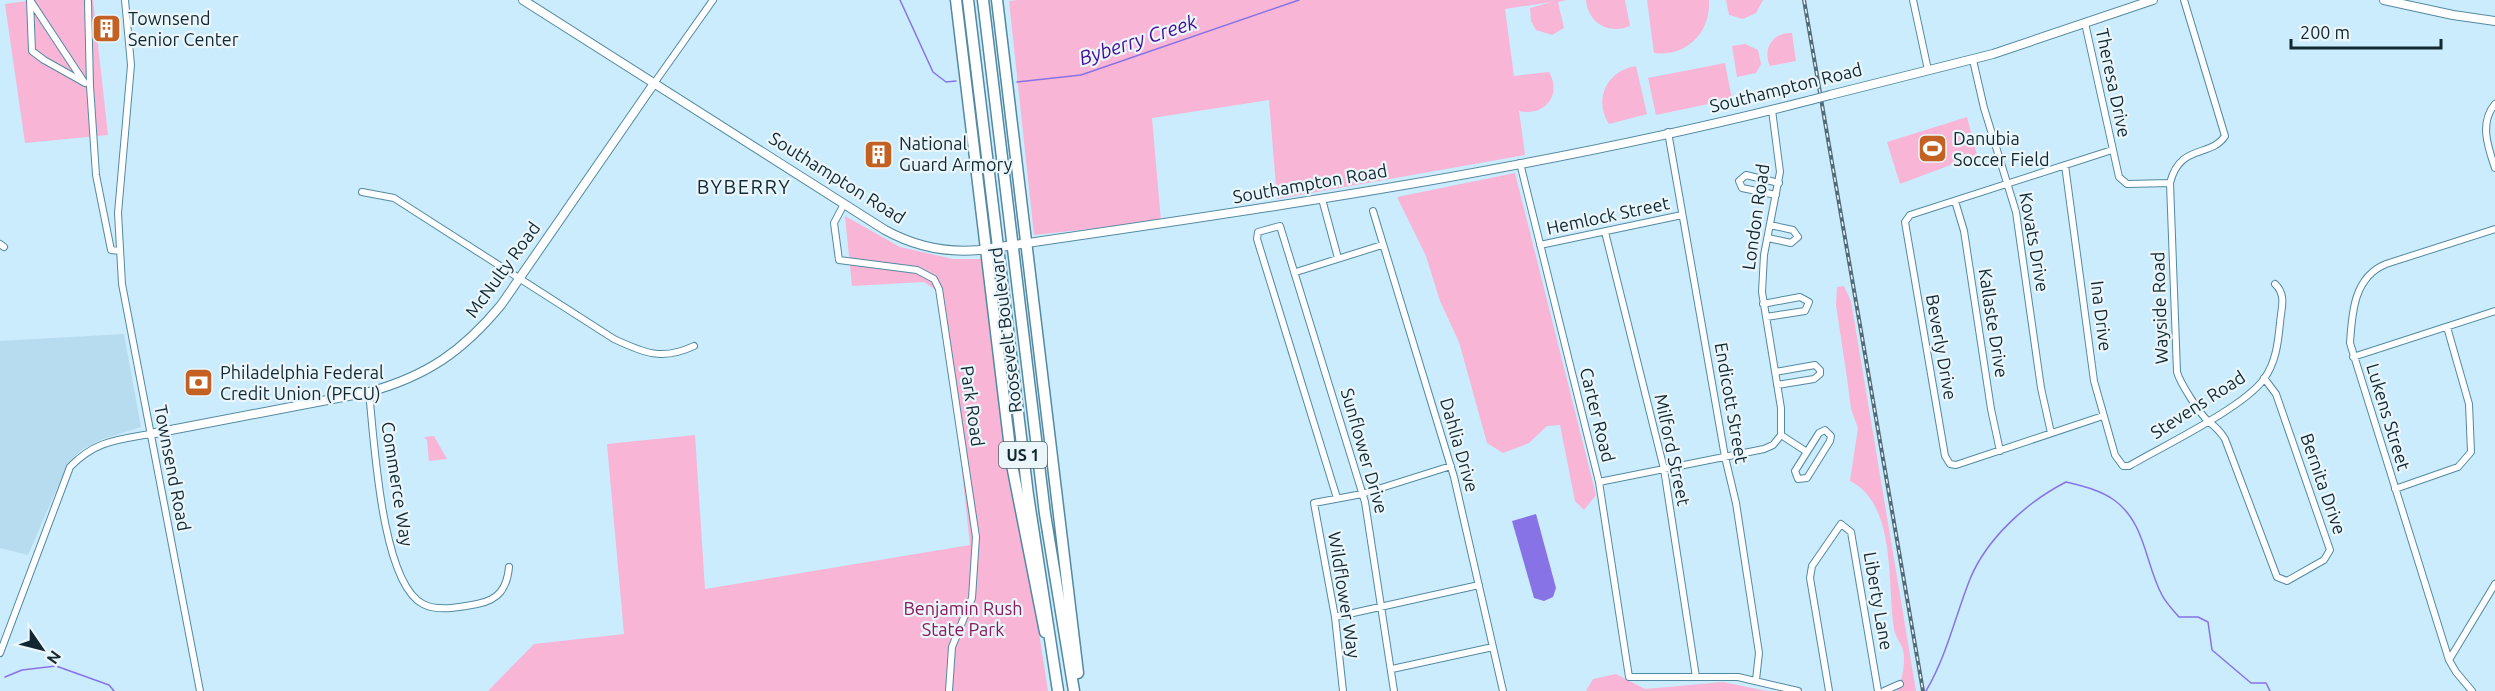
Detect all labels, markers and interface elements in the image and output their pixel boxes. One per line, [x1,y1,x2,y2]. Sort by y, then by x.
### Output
place label: Townsend Senior Center [128,8,239,49]
water label: Byberry Creek [1076,9,1200,69]
scale bar [2291,12,2441,50]
building icon: Townsend Senior Center [91,13,123,45]
text: 200 m [2300,22,2350,42]
street label: Theresa Drive [2093,27,2135,139]
street label: Southampton Road [1707,58,1864,116]
street label: Southampton Road [766,127,909,227]
place label: Danubia Soccer Field [1953,128,2050,169]
place label: National Guard Armory [899,133,1013,174]
sports icon: Danubia Soccer Field [1916,133,1948,165]
building icon: National Guard Armory [862,138,894,170]
street label: Southampton Road [1231,160,1389,206]
street label: London Road [1738,163,1772,271]
district label: BYBERRY [697,175,791,198]
street label: Kovats Drive [2016,190,2054,293]
street label: Hemlock Street [1545,192,1671,238]
street label: McNulty Road [461,218,544,321]
street label: Roosevelt Boulevard [985,246,1025,414]
street label: Wayside Road [2147,251,2171,365]
street label: Kallaste Drive [1975,267,2012,379]
street label: Ina Drive [2088,280,2116,352]
street label: Beverly Drive [1923,292,1961,401]
street label: Endicott Street [1711,341,1752,465]
street label: Lukens Street [2363,361,2415,473]
place label: Philadelphia Federal Credit Union (PFCU) [220,362,384,404]
street label: Park Road [957,364,989,448]
street label: Carter Road [1577,365,1619,464]
street label: Stevens Road [2146,366,2249,442]
bank icon: Philadelphia Federal Credit Union (PFCU) [183,367,215,399]
street label: Sunflower Drive [1338,386,1392,516]
street label: Milford Street [1651,392,1695,508]
street label: Dahlia Drive [1437,395,1483,494]
street label: Townsend Road [151,403,195,533]
street label: Commerce Way [378,420,418,548]
street label: Bernita Drive [2297,430,2351,537]
road number: US 1 [999,442,1047,468]
street label: Wildflower Way [1325,530,1365,660]
street label: Liberty Lane [1861,550,1897,651]
park label: Benjamin Rush State Park [903,598,1023,639]
north arrow [12,619,72,679]
text: N [43,648,65,668]

